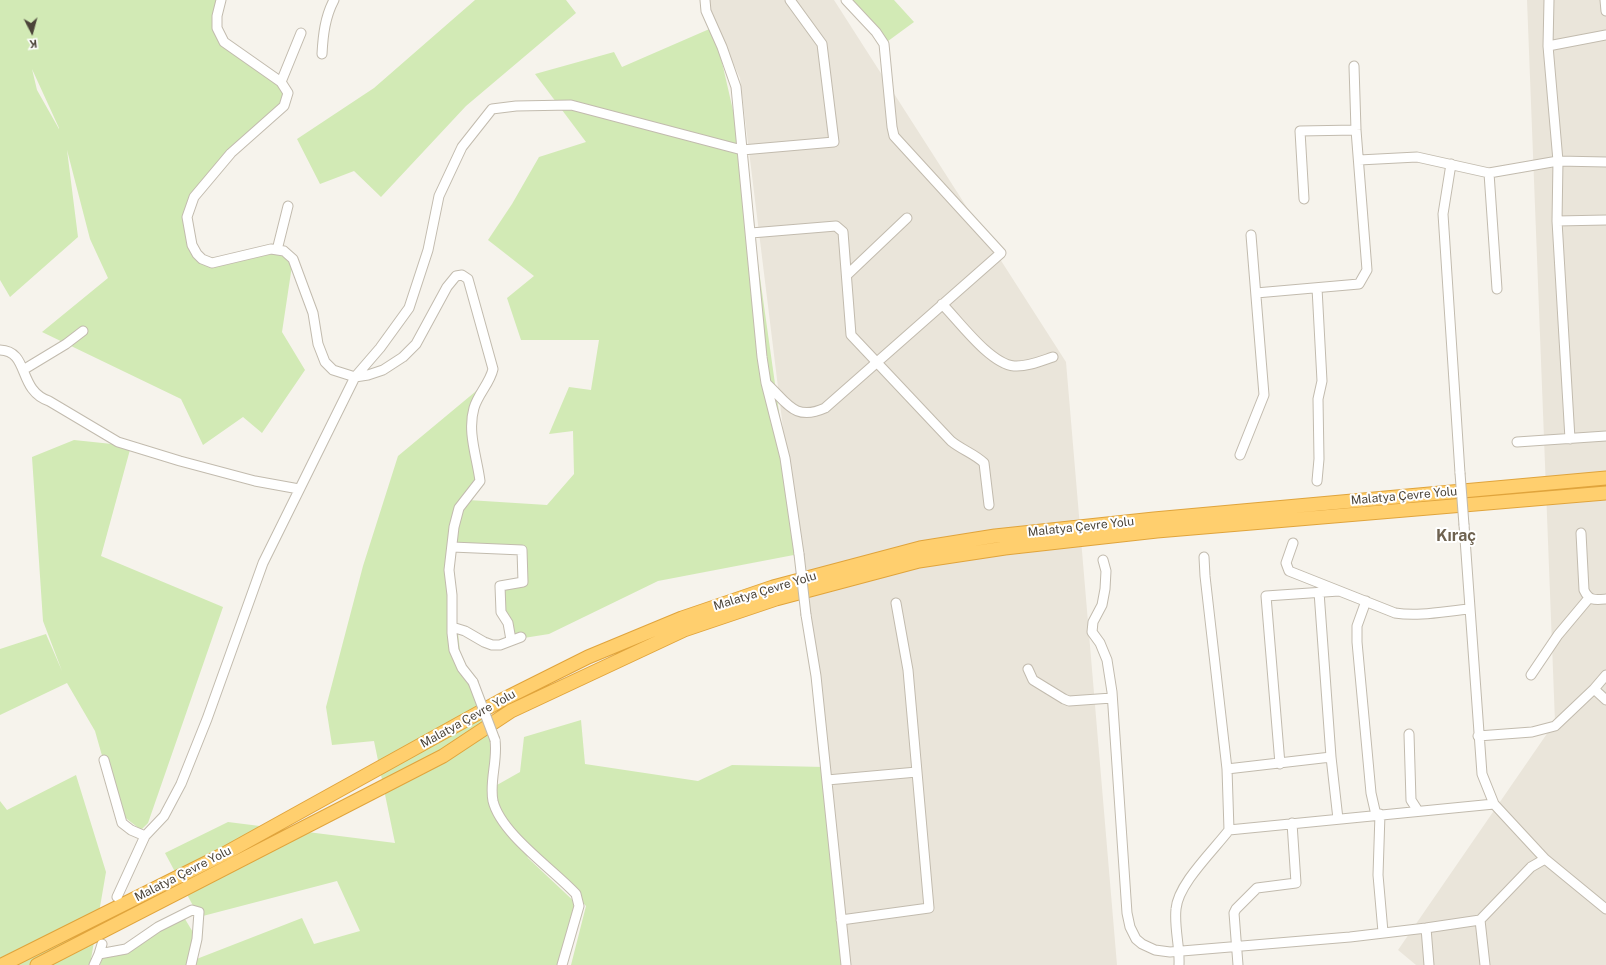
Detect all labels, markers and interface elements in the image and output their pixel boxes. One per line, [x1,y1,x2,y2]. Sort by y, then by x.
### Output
north arrow [12,12,52,52]
text: K [29,38,38,50]
street label: Malatya Çevre Yolu [1350,484,1458,508]
street label: Malatya Çevre Yolu [1027,514,1135,540]
district label: Kıraç [1436,526,1476,546]
street label: Malatya Çevre Yolu [712,569,818,613]
street label: Malatya Çevre Yolu [418,687,518,751]
street label: Malatya Çevre Yolu [132,843,234,905]

